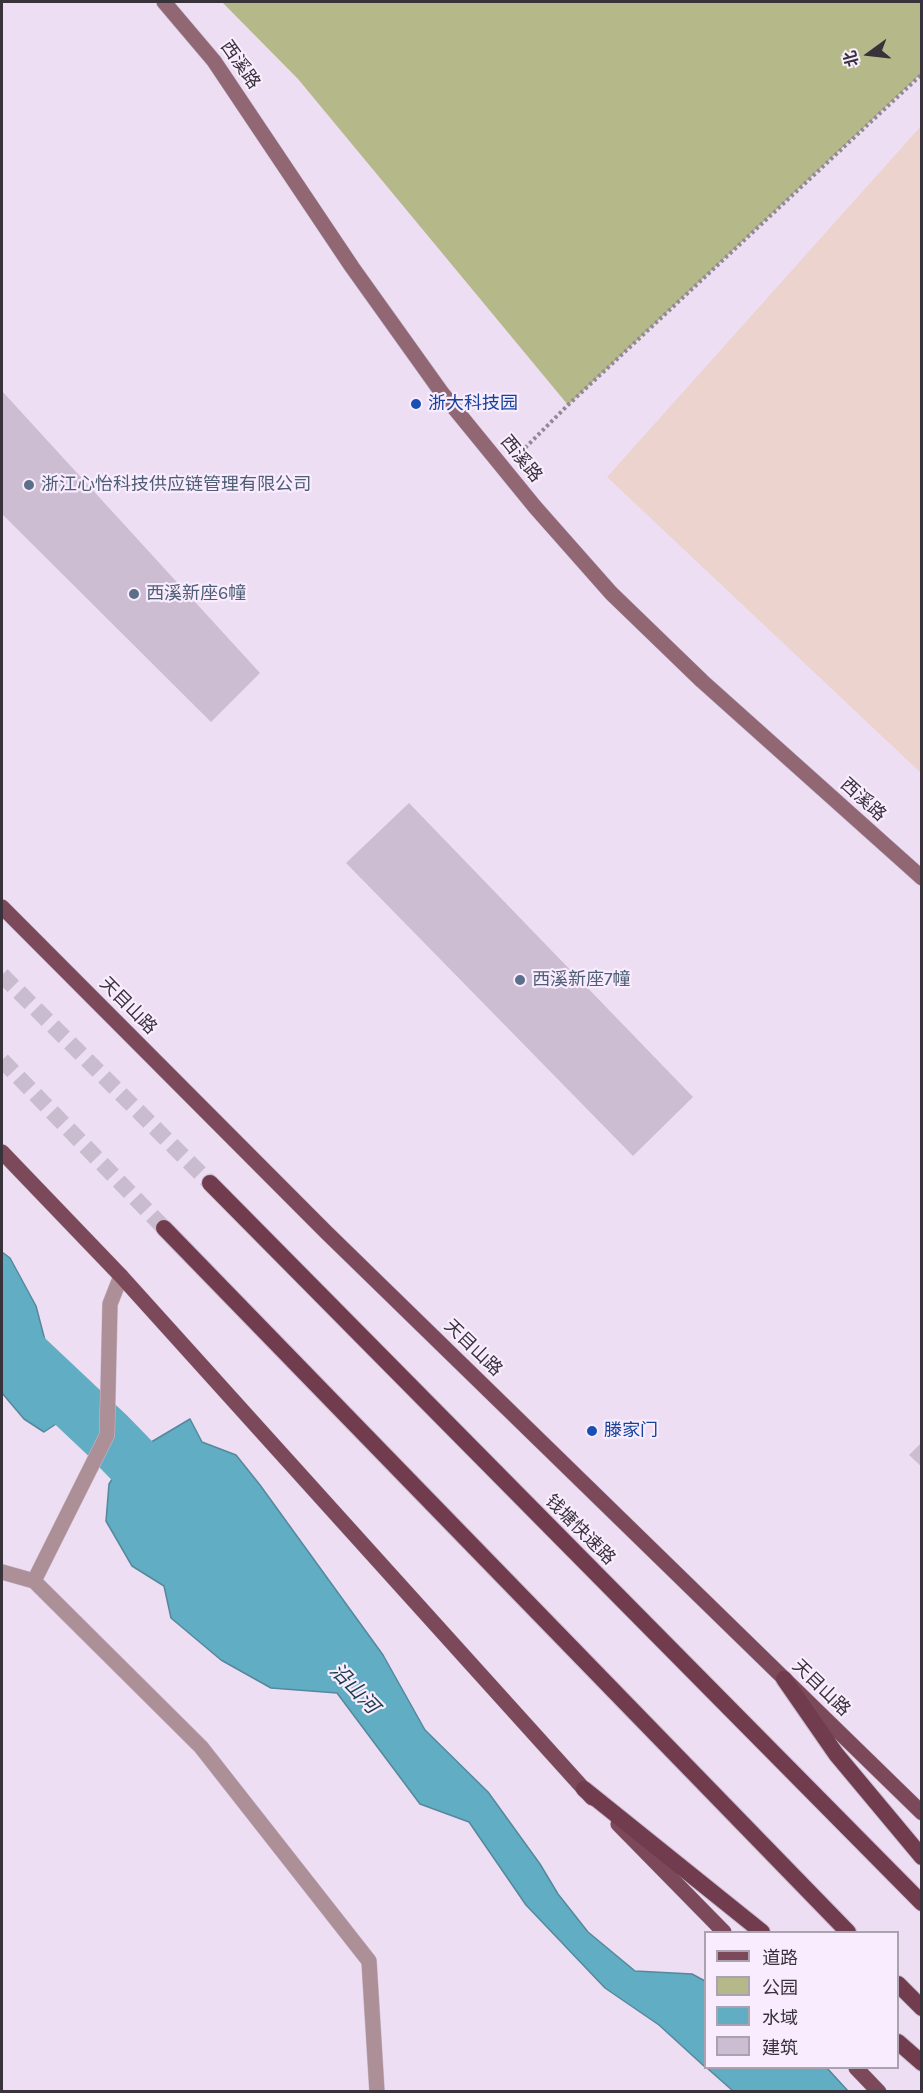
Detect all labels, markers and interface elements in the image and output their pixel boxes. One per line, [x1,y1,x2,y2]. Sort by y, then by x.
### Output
north arrow [839,24,899,84]
street label: 西溪路 [216,37,264,93]
text: 北 [840,49,862,69]
place label: 浙大科技园 [428,393,518,415]
marker: 浙大科技园 [409,397,423,411]
street label: 西溪路 [496,431,546,487]
place label: 浙江心怡科技供应链管理有限公司 [41,474,311,496]
marker: 浙江心怡科技供应链管理有限公司 [22,478,36,492]
place label: 西溪新座6幢 [146,583,246,605]
marker: 西溪新座6幢 [127,587,141,601]
street label: 西溪路 [836,774,890,826]
place label: 西溪新座7幢 [532,969,630,991]
street label: 天目山路 [95,973,161,1039]
marker: 西溪新座7幢 [513,973,527,987]
street label: 天目山路 [440,1315,506,1381]
place label: 滕家门 [604,1420,658,1442]
marker: 滕家门 [585,1424,599,1438]
street label: 钱塘快速路 [541,1491,619,1569]
street label: 天目山路 [788,1655,854,1721]
water label: 沿山河 [325,1659,383,1719]
legend [704,1931,899,2069]
text: 道路 [762,1947,798,1969]
text: 公园 [762,1977,798,1999]
text: 水域 [762,2007,798,2029]
text: 建筑 [762,2037,798,2059]

